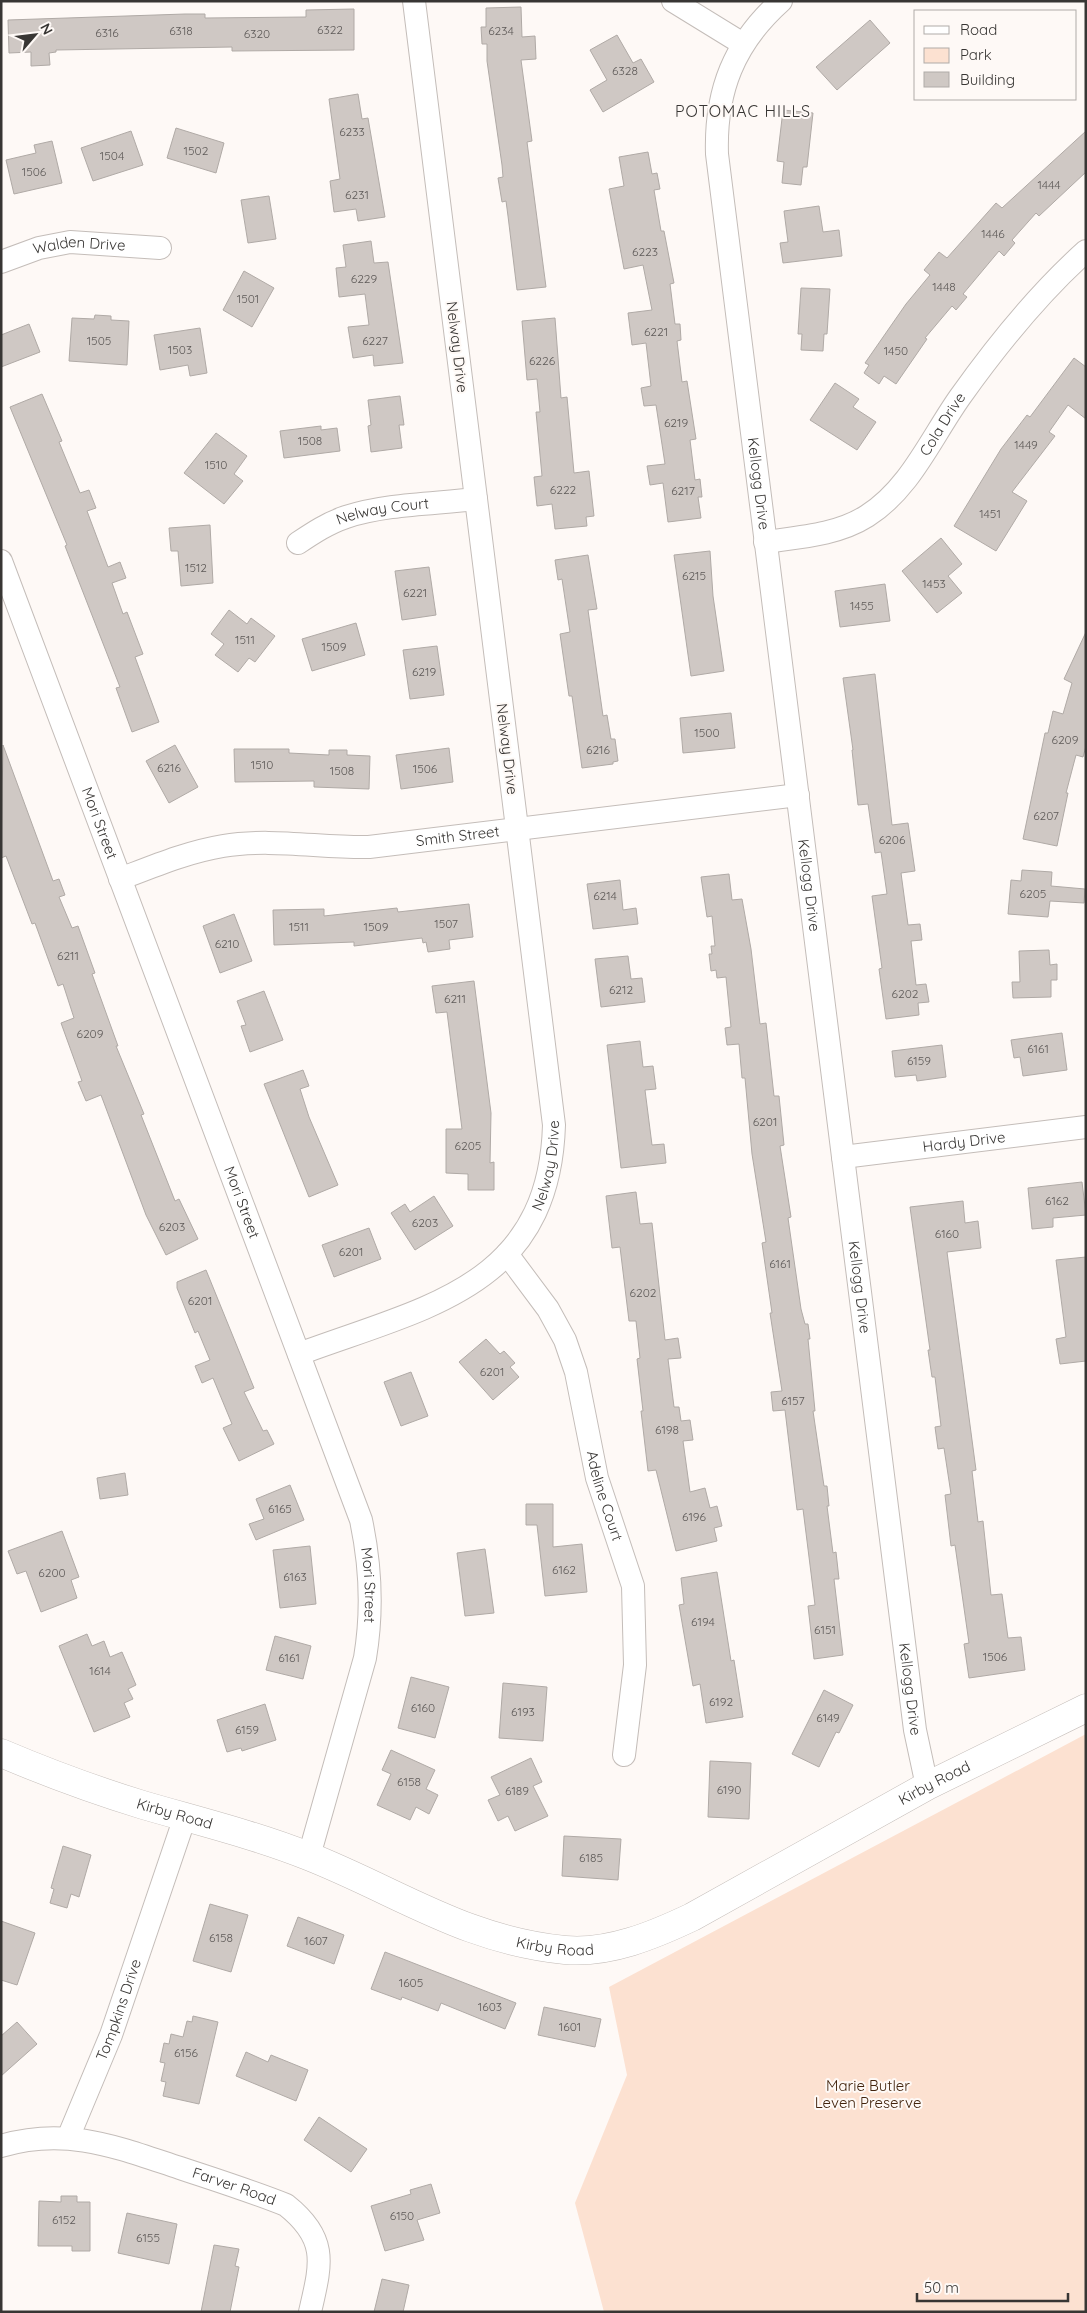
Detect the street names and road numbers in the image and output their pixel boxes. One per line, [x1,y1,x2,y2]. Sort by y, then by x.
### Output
street label: Walden Drive [31,232,126,258]
street label: Nelway Drive [442,300,473,394]
street label: Cola Drive [915,388,969,459]
street label: Kellogg Drive [744,436,774,531]
street label: Nelway Court [333,493,430,529]
street label: Nelway Drive [492,702,523,796]
street label: Mori Street [78,784,122,862]
street label: Smith Street [415,821,501,850]
street label: Kellogg Drive [794,838,825,933]
street label: Nelway Drive [527,1119,563,1213]
street label: Hardy Drive [922,1127,1006,1156]
street label: Mori Street [220,1163,264,1241]
street label: Kellogg Drive [845,1240,875,1335]
street label: Adeline Court [583,1449,627,1543]
street label: Mori Street [357,1546,380,1623]
street label: Kellogg Drive [895,1642,926,1737]
street label: Kirby Road [895,1756,973,1809]
street label: Kirby Road [134,1794,215,1833]
street label: Kirby Road [514,1932,595,1960]
street label: Tompkins Drive [91,1956,145,2063]
street label: Farver Road [190,2163,279,2209]

